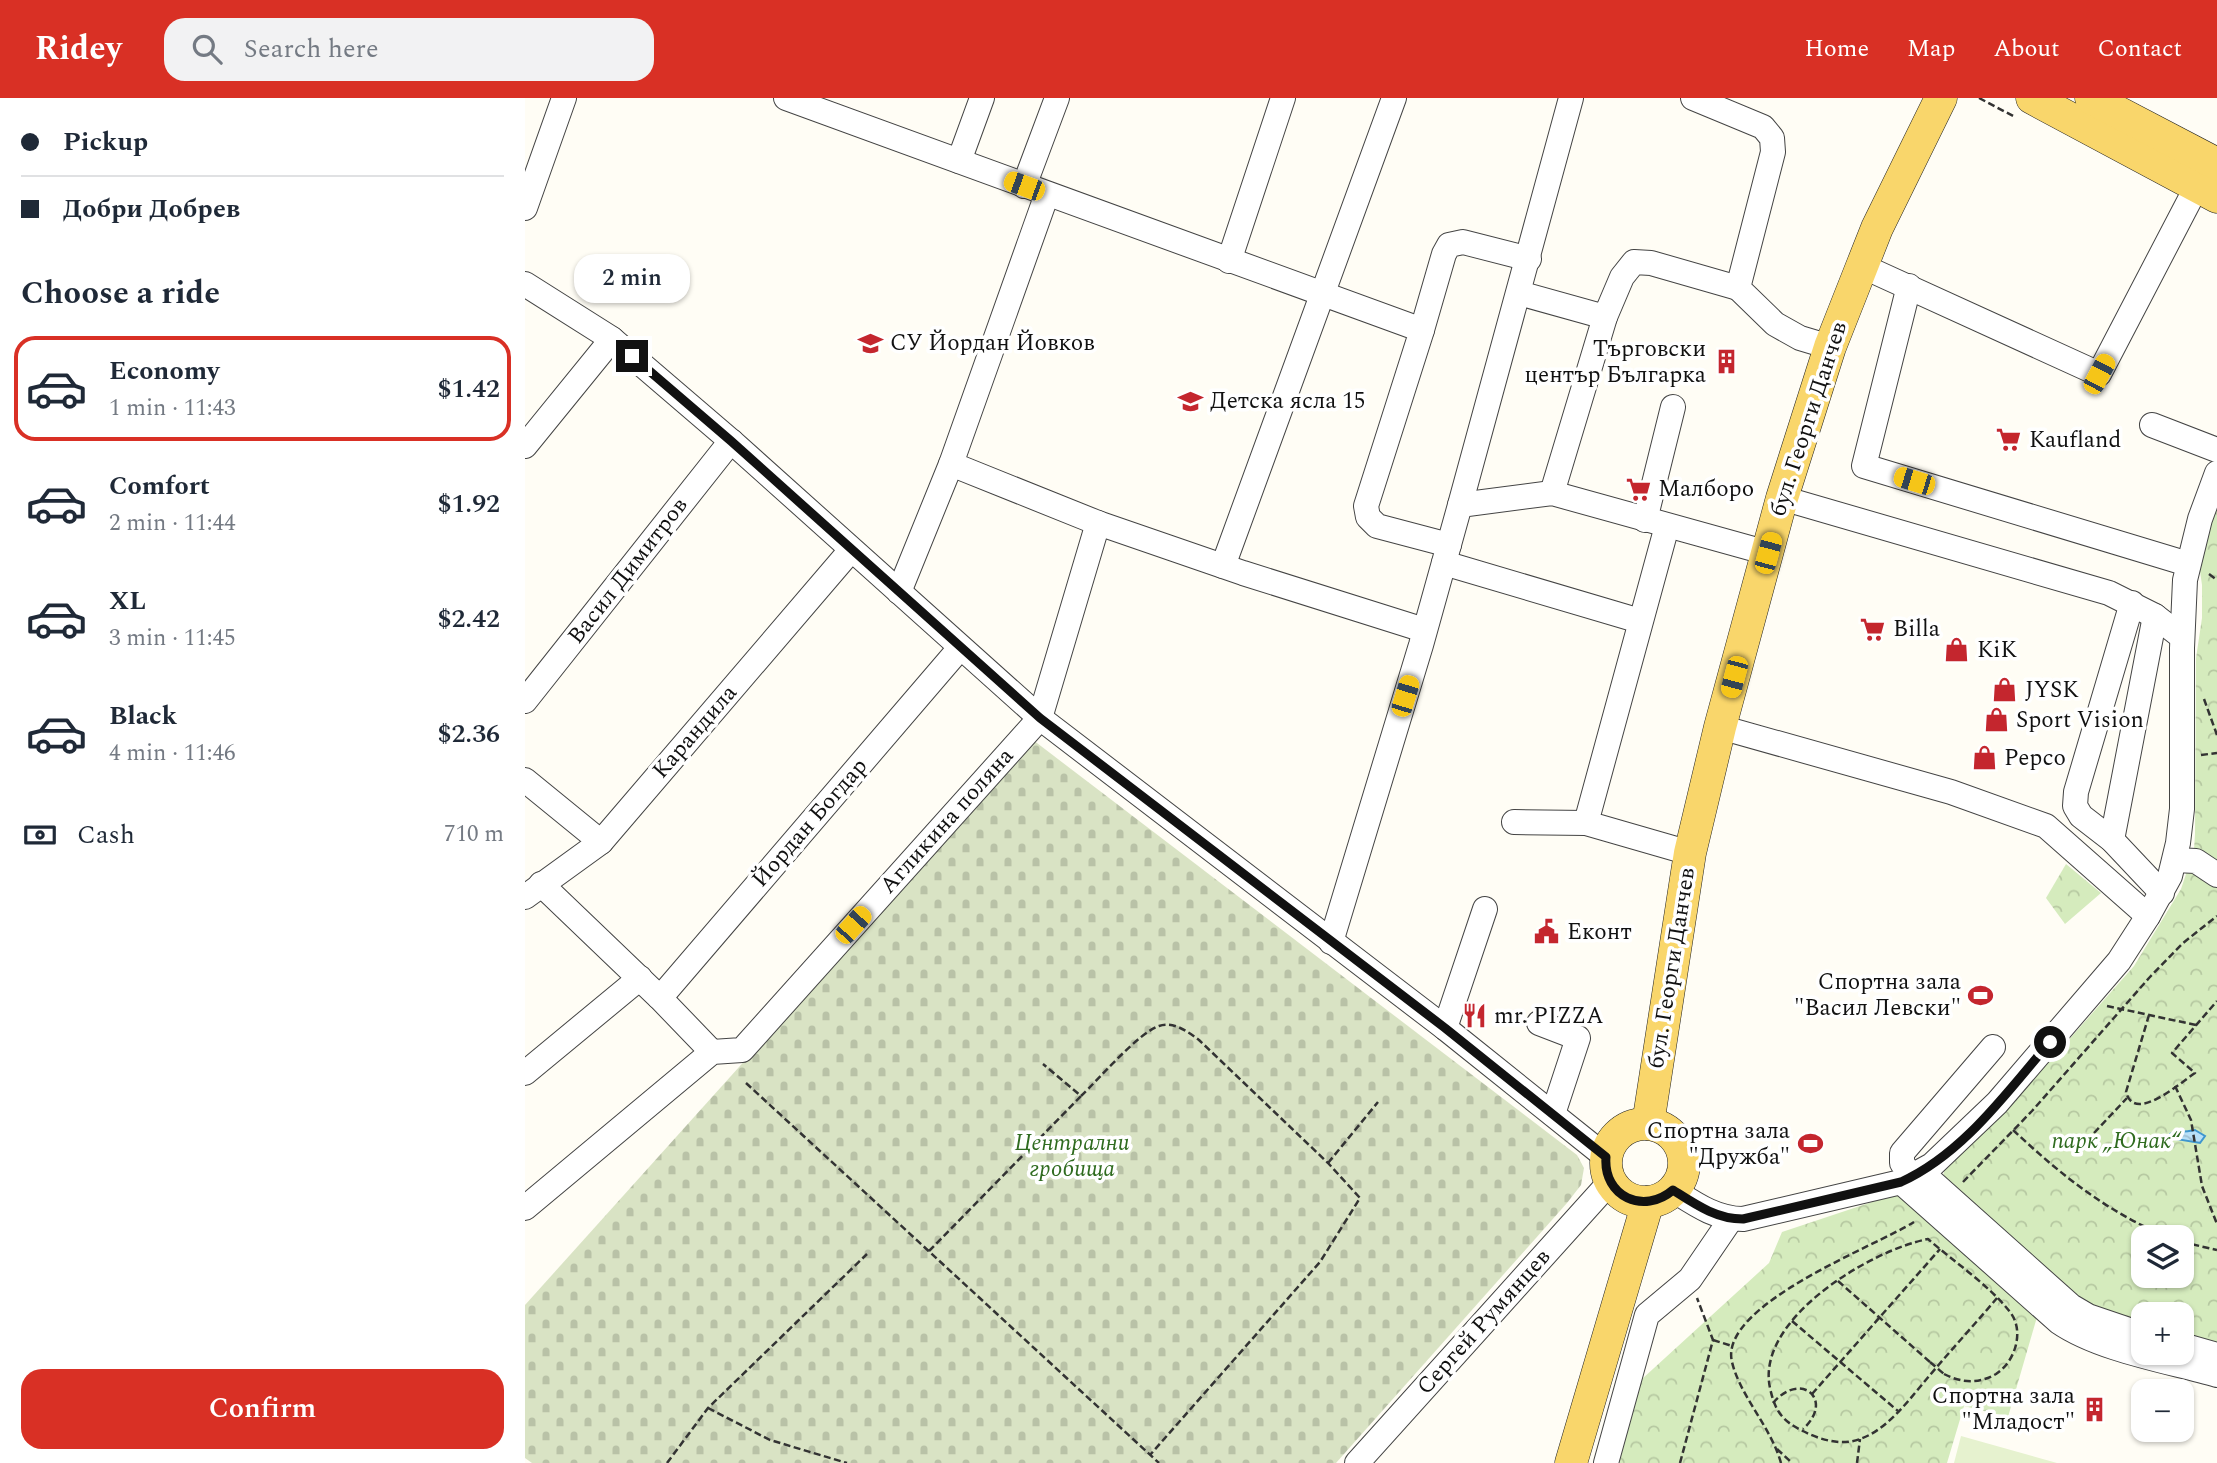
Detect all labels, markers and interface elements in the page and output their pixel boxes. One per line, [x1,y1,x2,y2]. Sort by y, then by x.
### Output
search box [164,18,654,81]
text: Ridey [35,24,122,74]
text: Search here [244,29,379,69]
icon: search [188,30,226,68]
text: Home [1804,31,1869,67]
text: Map [1907,31,1955,67]
text: About [1993,31,2059,67]
text: Contact [2097,31,2182,67]
text: Pickup [63,122,148,162]
car [1001,169,1048,203]
text: Добри Добрев [63,189,240,229]
callout: 2 min [574,254,690,303]
text: 2 min [602,261,662,296]
text: Choose a ride [21,269,220,318]
street label: бул. Георги Данчев [1761,317,1857,521]
place label: СУ Йордан Йовков [890,326,1095,361]
school or university icon: СУ Йордан Йовков [856,329,884,357]
place label: Търговски център Българка [1525,332,1706,393]
route end [616,340,648,372]
building icon: Търговски център Българка [1712,348,1740,376]
text: Economy [109,351,219,391]
car [2080,351,2119,397]
icon: car [25,357,88,420]
text: $1.42 [437,369,500,409]
place label: Детска ясла 15 [1210,384,1365,419]
school or university icon: Детска ясла 15 [1176,387,1204,415]
text: 1 min · 11:43 [109,391,236,426]
place label: Kaufland [2029,423,2121,458]
supermarket icon: Kaufland [1995,426,2023,454]
car [1891,465,1938,497]
text: Comfort [109,466,210,506]
icon: car [25,472,88,535]
place label: Малборо [1658,472,1754,507]
supermarket icon: Малборо [1624,475,1652,503]
text: $1.92 [437,484,500,524]
street label: Васил Димитров [559,490,697,652]
text: 2 min · 11:44 [109,506,236,541]
car [1753,530,1784,576]
text: XL [109,581,146,621]
icon: car [25,587,88,650]
text: $2.42 [437,599,500,639]
place label: Billa [1893,612,1940,647]
supermarket icon: Billa [1859,615,1887,643]
text: 3 min · 11:45 [109,621,236,656]
place label: KiK [1977,633,2018,668]
shop icon: KiK [1943,636,1971,664]
car [1719,654,1750,700]
car [1389,673,1422,719]
place label: JYSK [2025,673,2079,708]
shop icon: JYSK [1991,676,2019,704]
street label: Карандила [644,677,746,787]
text: Black [109,696,177,736]
icon: car [25,702,88,765]
place label: Sport Vision [2016,703,2144,738]
shop icon: Sport Vision [1982,706,2010,734]
text: $2.36 [437,714,500,754]
text: 4 min · 11:46 [109,736,236,771]
street label: Агликина поляна [872,740,1022,902]
place label: Pepco [2004,741,2066,776]
shop icon: Pepco [1970,744,1998,772]
street label: Йордан Богдар [744,750,876,896]
text: Cash [77,815,135,855]
icon: cash [21,816,59,854]
text: 710 m [444,817,504,852]
street label: бул. Георги Данчев [1639,865,1705,1071]
car [832,902,875,948]
place label: Еконт [1567,915,1632,950]
public building icon: Еконт [1533,918,1561,946]
place label: Спортна зала "Васил Левски" [1794,965,1961,1026]
sports icon: Спортна зала "Васил Левски" [1967,981,1995,1009]
place label: mr. PIZZA [1494,999,1603,1034]
restaurant icon: mr. PIZZA [1460,1002,1488,1030]
route start [2034,1026,2066,1058]
place label: Спортна зала "Дружба" [1647,1114,1790,1175]
park label: парк „Юнак“ [2052,1124,2182,1159]
park label: Централни гробища [1014,1126,1130,1187]
sports icon: Спортна зала "Дружба" [1796,1130,1824,1158]
map controls [2131,1225,2194,1442]
button: layers [2131,1225,2194,1288]
street label: Сергей Румянцев [1409,1241,1559,1403]
button: + [2131,1302,2194,1365]
button: Confirm [21,1369,504,1449]
place label: Спортна зала "Младост" [1932,1379,2075,1440]
button: − [2131,1379,2194,1442]
building icon: Спортна зала "Младост" [2081,1395,2109,1423]

